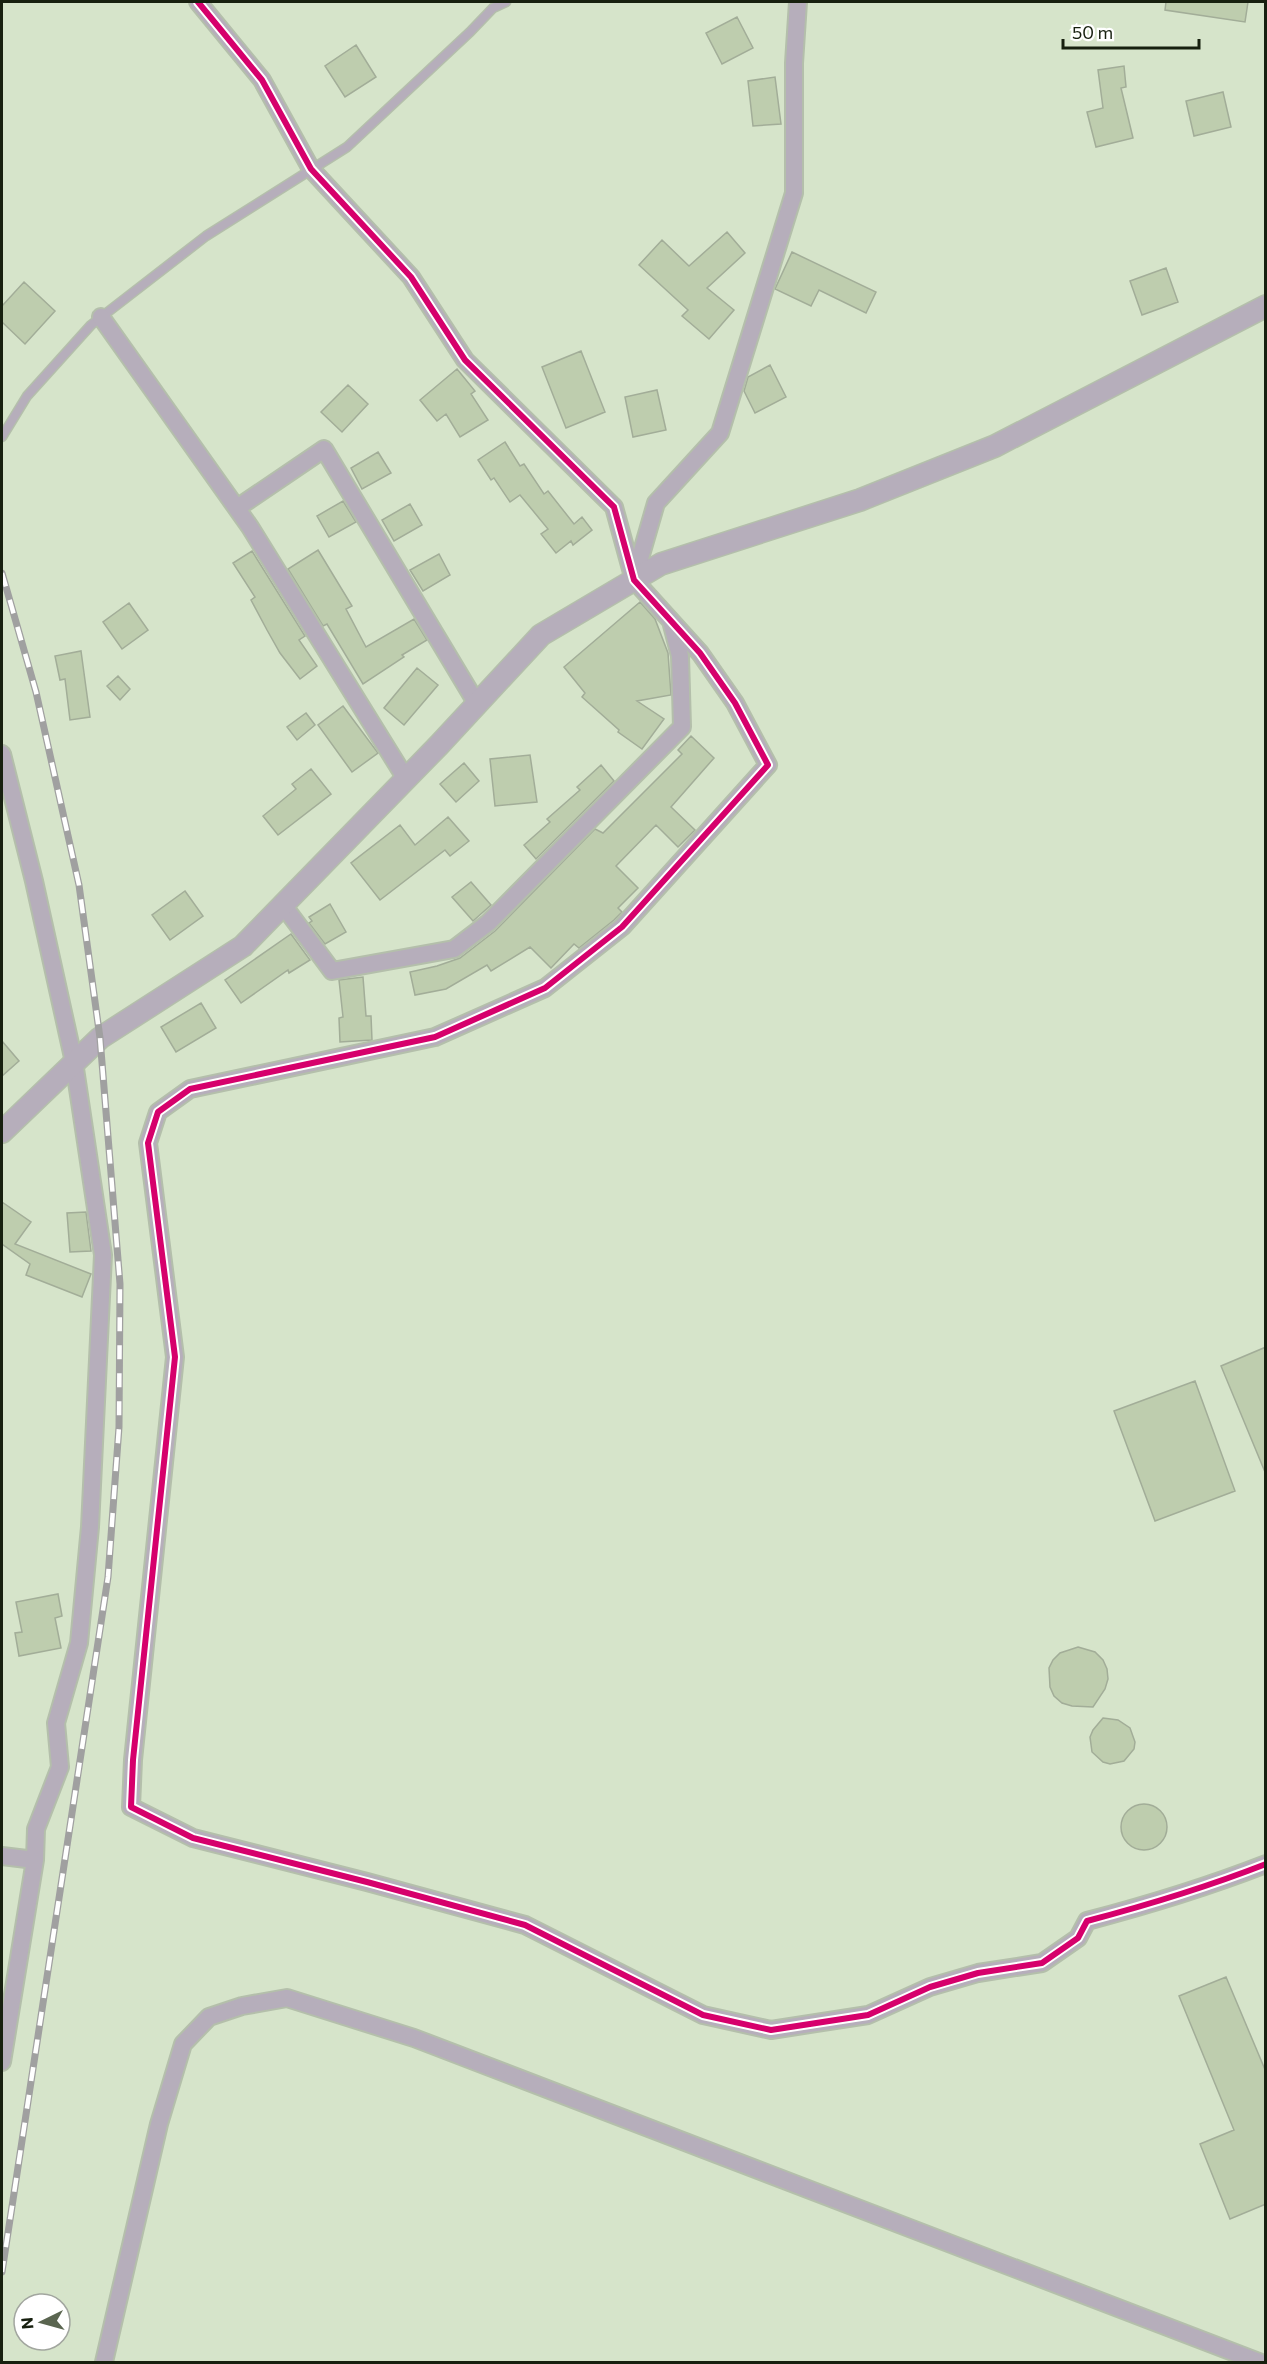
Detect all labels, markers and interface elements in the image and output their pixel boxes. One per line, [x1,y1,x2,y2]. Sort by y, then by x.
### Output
scale bar [1063,12,1200,50]
text: 50 m [1072,21,1113,43]
north arrow [12,2292,72,2352]
text: N [17,2317,37,2330]

